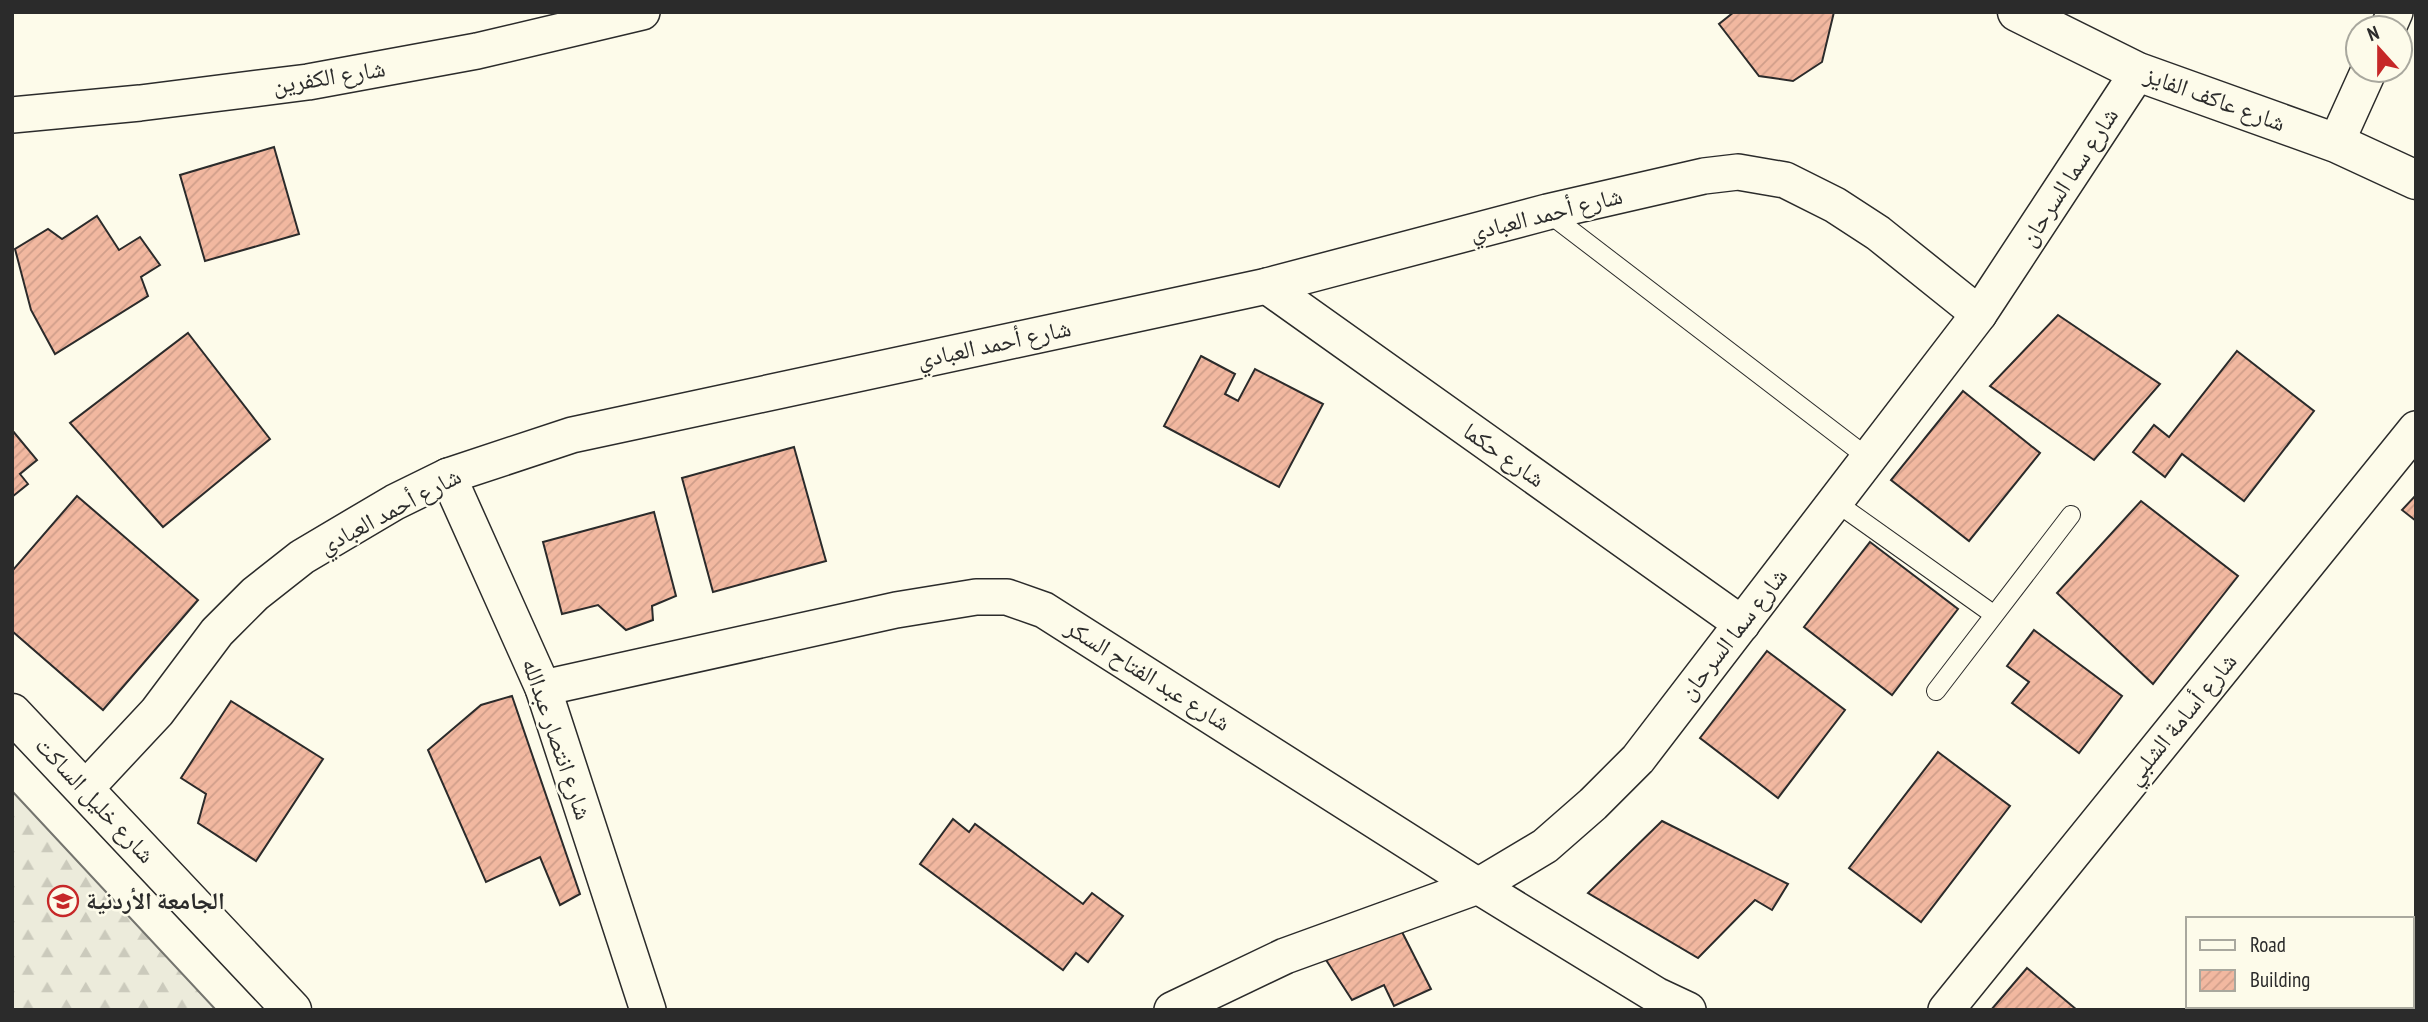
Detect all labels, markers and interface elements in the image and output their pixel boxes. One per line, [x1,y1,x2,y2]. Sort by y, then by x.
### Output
north arrow [2344,14,2414,84]
text: N [2364,20,2382,46]
street label: شارع الكفرين [270,52,388,101]
street label: شارع عاكف الفايز [2140,58,2290,138]
street label: شارع سما السرحان [2012,101,2125,252]
street label: شارع أحمد العبادي [1466,180,1627,251]
street label: شارع أحمد العبادي [914,312,1075,379]
street label: شارع حكما [1457,415,1551,494]
street label: شارع أحمد العبادي [313,460,468,565]
street label: شارع سما السرحان [1671,561,1794,706]
street label: شارع عبد الفتاح السكر [1059,611,1237,738]
street label: شارع أسامة الشلبي [2118,646,2247,794]
street label: شارع انتصار عبدالله [515,654,600,824]
street label: شارع خليل الساكت [29,730,162,870]
school or university icon: الجامعة الأردنية [46,884,80,918]
place label: الجامعة الأردنية [86,885,225,916]
legend [2186,917,2414,1008]
text: Road [2250,931,2286,958]
text: Building [2250,966,2310,993]

